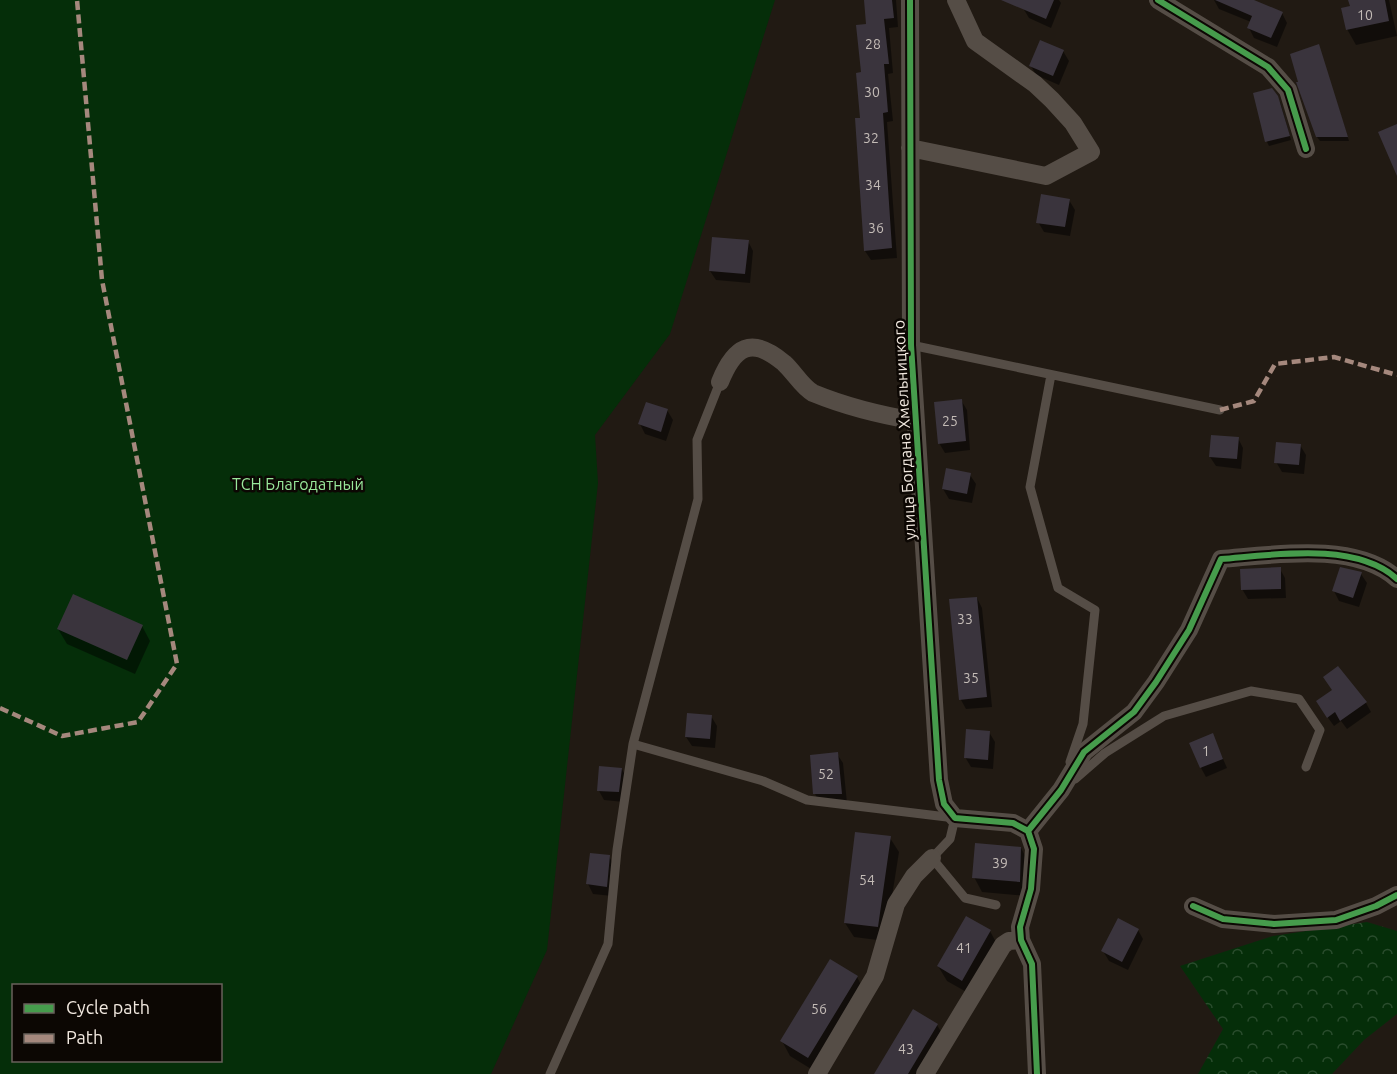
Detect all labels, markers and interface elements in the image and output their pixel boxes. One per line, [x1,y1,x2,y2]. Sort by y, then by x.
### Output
house number: 10 [1357,7,1373,23]
house number: 28 [865,36,881,52]
house number: 30 [864,84,880,100]
house number: 32 [863,130,879,146]
house number: 34 [865,177,881,193]
house number: 36 [868,220,884,236]
street label: улица Богдана Хмельницкого [889,319,919,541]
house number: 25 [942,413,958,429]
park label: ТСН Благодатный [232,475,364,493]
house number: 33 [957,611,973,627]
house number: 35 [963,670,979,686]
house number: 1 [1202,743,1210,759]
house number: 52 [818,766,834,782]
house number: 39 [992,855,1008,871]
house number: 54 [859,872,875,888]
house number: 41 [956,940,972,956]
legend [12,984,222,1062]
text: Cycle path [66,997,150,1017]
house number: 56 [811,1001,827,1017]
text: Path [66,1027,103,1047]
house number: 43 [898,1041,914,1057]

